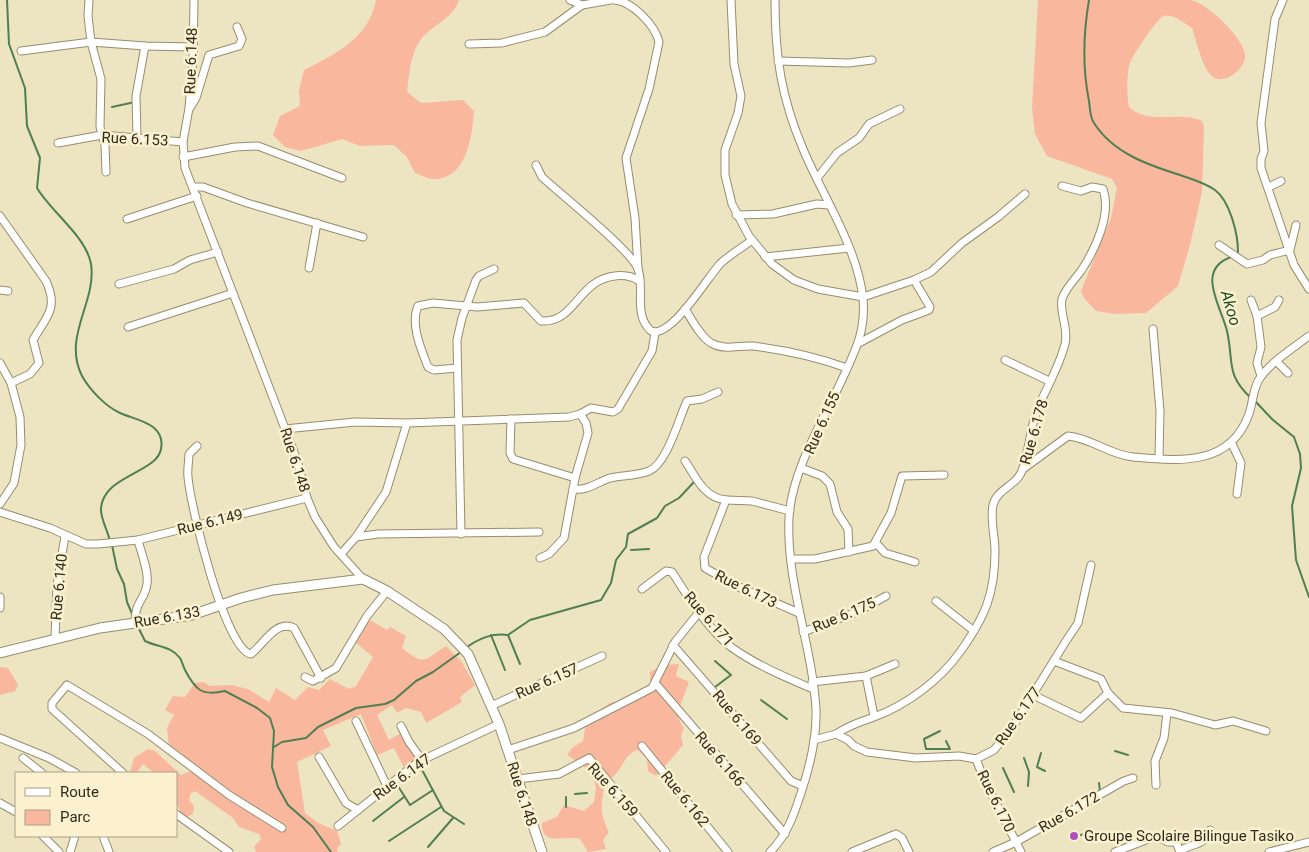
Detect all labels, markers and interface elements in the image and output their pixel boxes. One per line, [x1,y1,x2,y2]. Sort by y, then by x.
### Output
street label: Rue 6.148 [181,27,201,95]
street label: Rue 6.153 [101,128,169,150]
water label: Akoo [1217,287,1245,328]
street label: Rue 6.155 [800,389,844,457]
street label: Rue 6.178 [1016,397,1052,467]
street label: Rue 6.148 [276,425,314,495]
street label: Rue 6.149 [175,505,245,539]
street label: Rue 6.140 [47,553,71,621]
street label: Rue 6.173 [712,566,780,612]
street label: Rue 6.171 [680,588,738,650]
street label: Rue 6.175 [810,594,878,636]
street label: Rue 6.133 [133,602,201,632]
street label: Rue 6.157 [513,659,581,703]
street label: Rue 6.177 [991,683,1045,749]
street label: Rue 6.169 [709,687,765,749]
street label: Rue 6.166 [691,728,749,790]
street label: Rue 6.147 [370,750,434,804]
street label: Rue 6.148 [503,759,541,829]
street label: Rue 6.159 [584,759,642,821]
street label: Rue 6.162 [657,767,713,831]
street label: Rue 6.170 [973,767,1019,835]
legend [15,772,178,837]
text: Route [60,783,99,801]
street label: Rue 6.172 [1036,787,1102,837]
text: Parc [60,808,90,826]
place label: Groupe Scolaire Bilingue Tasiko [1084,827,1294,845]
marker: Groupe Scolaire Bilingue Tasiko [1068,830,1080,842]

